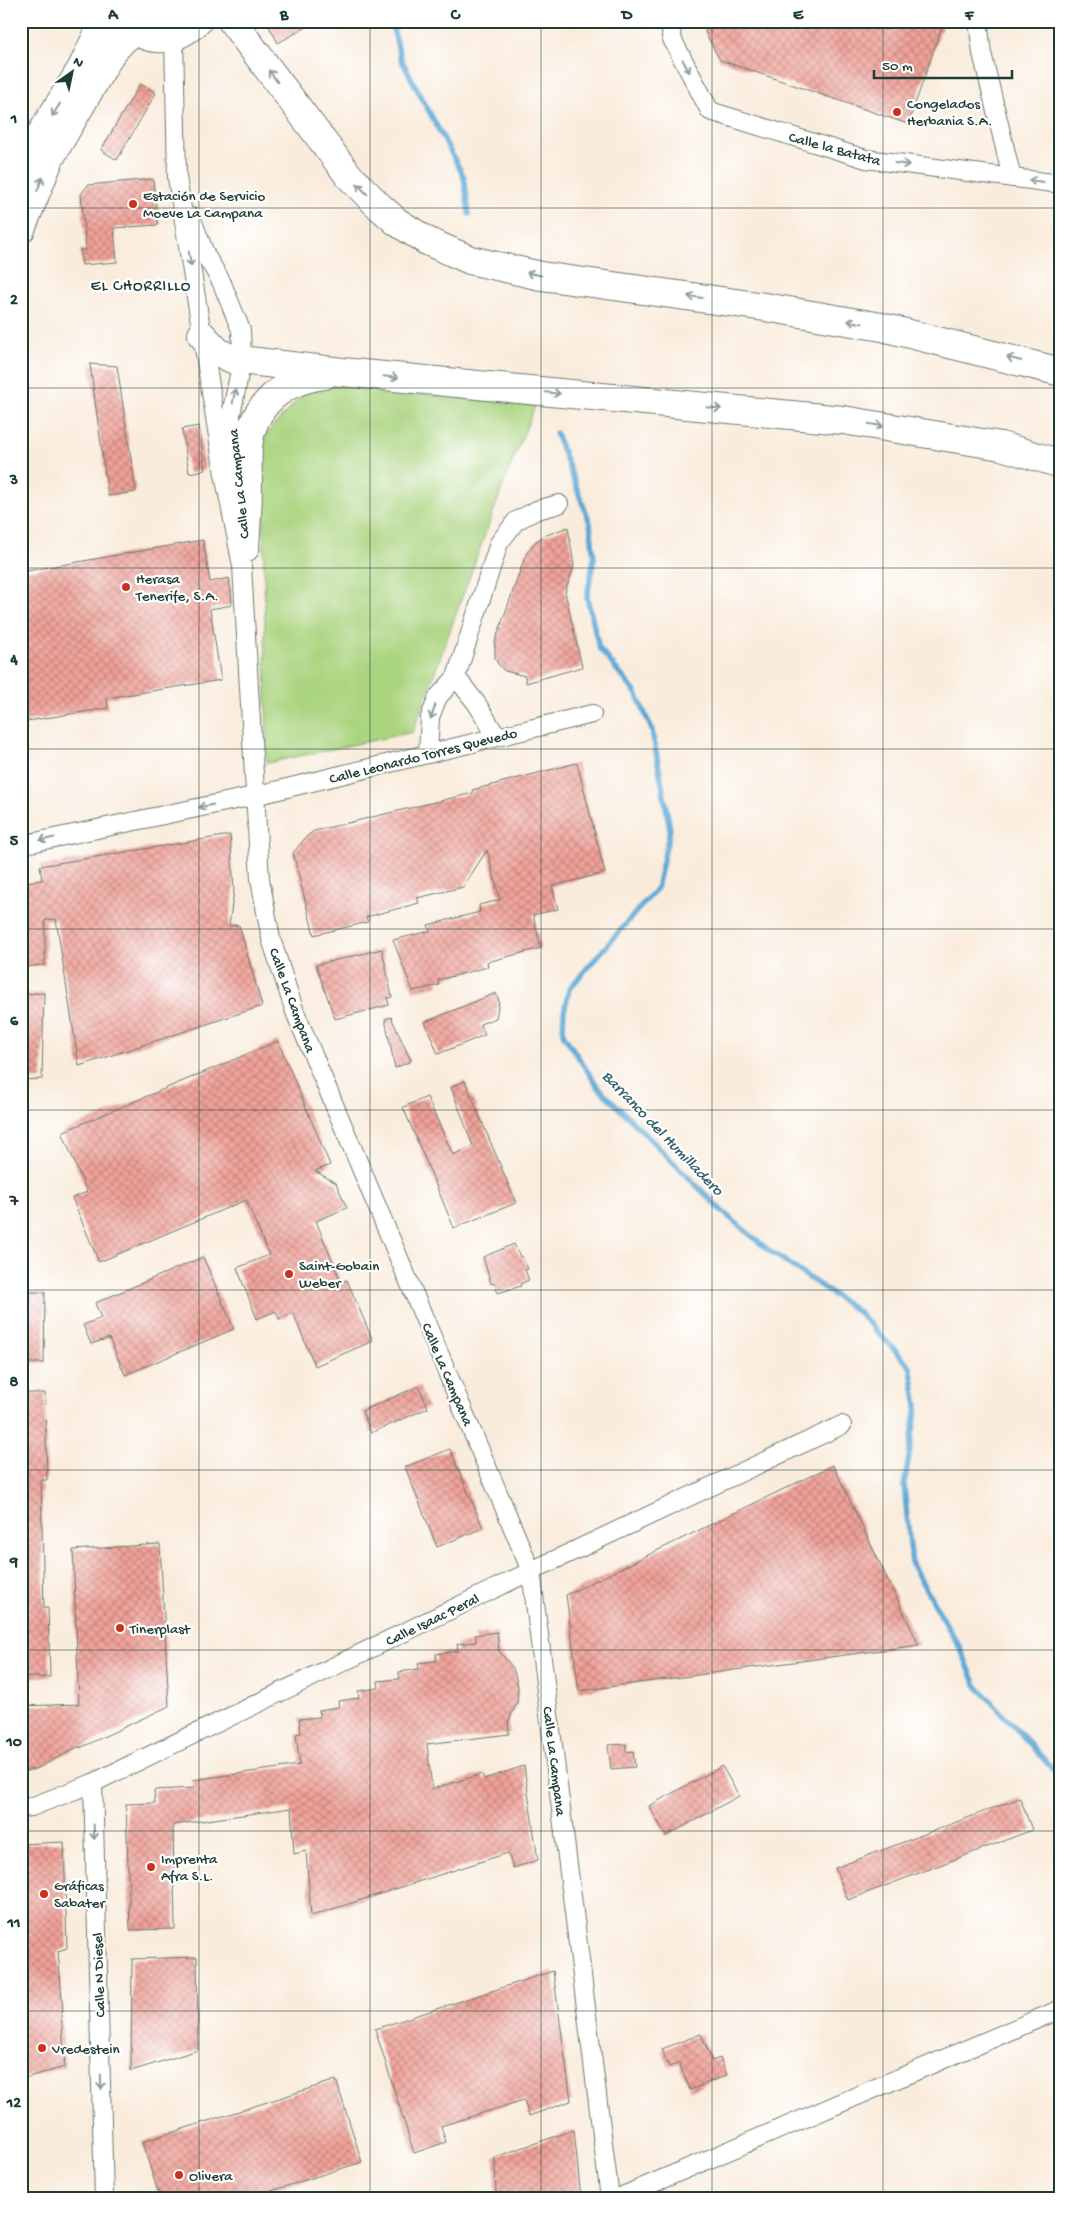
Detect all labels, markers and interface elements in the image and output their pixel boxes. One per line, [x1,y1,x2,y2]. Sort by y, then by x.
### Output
text: A [107,7,119,26]
text: B [279,7,289,26]
text: C [450,7,461,26]
text: D [620,7,633,26]
text: E [793,7,804,26]
text: F [964,7,975,26]
north arrow [48,48,98,98]
scale bar [874,48,1012,80]
text: N [69,54,86,73]
one-way arrow [682,58,692,73]
text: 50 m [882,58,913,76]
one-way arrow [268,69,278,83]
place label: Congelados Herbania S.A. [907,96,992,131]
one-way arrow [51,103,61,117]
marker: Congelados Herbania S.A. [891,106,903,118]
text: 1 [10,111,17,130]
street label: Calle la Batata [787,129,883,171]
one-way arrow [893,159,909,169]
one-way arrow [1029,176,1045,186]
one-way arrow [35,177,45,192]
one-way arrow [356,183,368,195]
place label: Estación de Servicio Moeve La Campana [143,188,265,223]
marker: Estación de Servicio Moeve La Campana [127,198,139,210]
one-way arrow [186,251,196,267]
one-way arrow [527,269,543,278]
district label: EL CHORRILLO [90,278,192,297]
text: 2 [10,292,18,311]
one-way arrow [687,292,703,302]
one-way arrow [848,317,864,327]
one-way arrow [1006,354,1022,363]
one-way arrow [383,372,399,382]
one-way arrow [229,388,239,404]
one-way arrow [544,388,560,398]
one-way arrow [706,403,722,413]
one-way arrow [868,421,884,431]
street label: Calle La Campana [225,427,255,539]
text: 3 [9,472,18,491]
place label: Herasa Tenerife, S.A. [135,571,219,606]
marker: Herasa Tenerife, S.A. [120,581,132,593]
text: 4 [9,652,18,671]
one-way arrow [427,704,437,720]
street label: Calle Leonardo Torres Quevedo [328,725,520,789]
one-way arrow [199,801,215,811]
text: 5 [10,833,19,852]
one-way arrow [40,835,56,844]
street label: Calle La Campana [264,946,319,1056]
text: 6 [10,1013,19,1032]
water label: Barranco del Humilladero [597,1068,727,1201]
text: 7 [9,1193,19,1212]
place label: Saint-Gobain Weber [299,1258,379,1293]
marker: Saint-Gobain Weber [283,1268,295,1280]
street label: Calle La Campana [416,1321,476,1430]
text: 8 [10,1374,19,1393]
text: 9 [9,1554,18,1573]
street label: Calle Isaac Peral [383,1590,483,1651]
place label: Tinerplast [129,1621,192,1639]
marker: Tinerplast [114,1622,126,1634]
street label: Calle La Campana [537,1706,569,1818]
text: 10 [5,1734,22,1753]
one-way arrow [90,1824,99,1840]
place label: Imprenta Afra S.L. [161,1851,218,1886]
marker: Imprenta Afra S.L. [145,1861,157,1873]
place label: Gráficas Sabater [54,1878,106,1913]
marker: Gráficas Sabater [38,1888,50,1900]
text: 11 [7,1915,20,1934]
street label: Calle N Diesel [90,1932,110,2018]
place label: Vredestein [51,2041,120,2059]
marker: Vredestein [36,2042,48,2054]
one-way arrow [96,2074,106,2090]
text: 12 [6,2095,21,2114]
place label: Olivera [189,2168,233,2186]
marker: Olivera [173,2169,185,2181]

